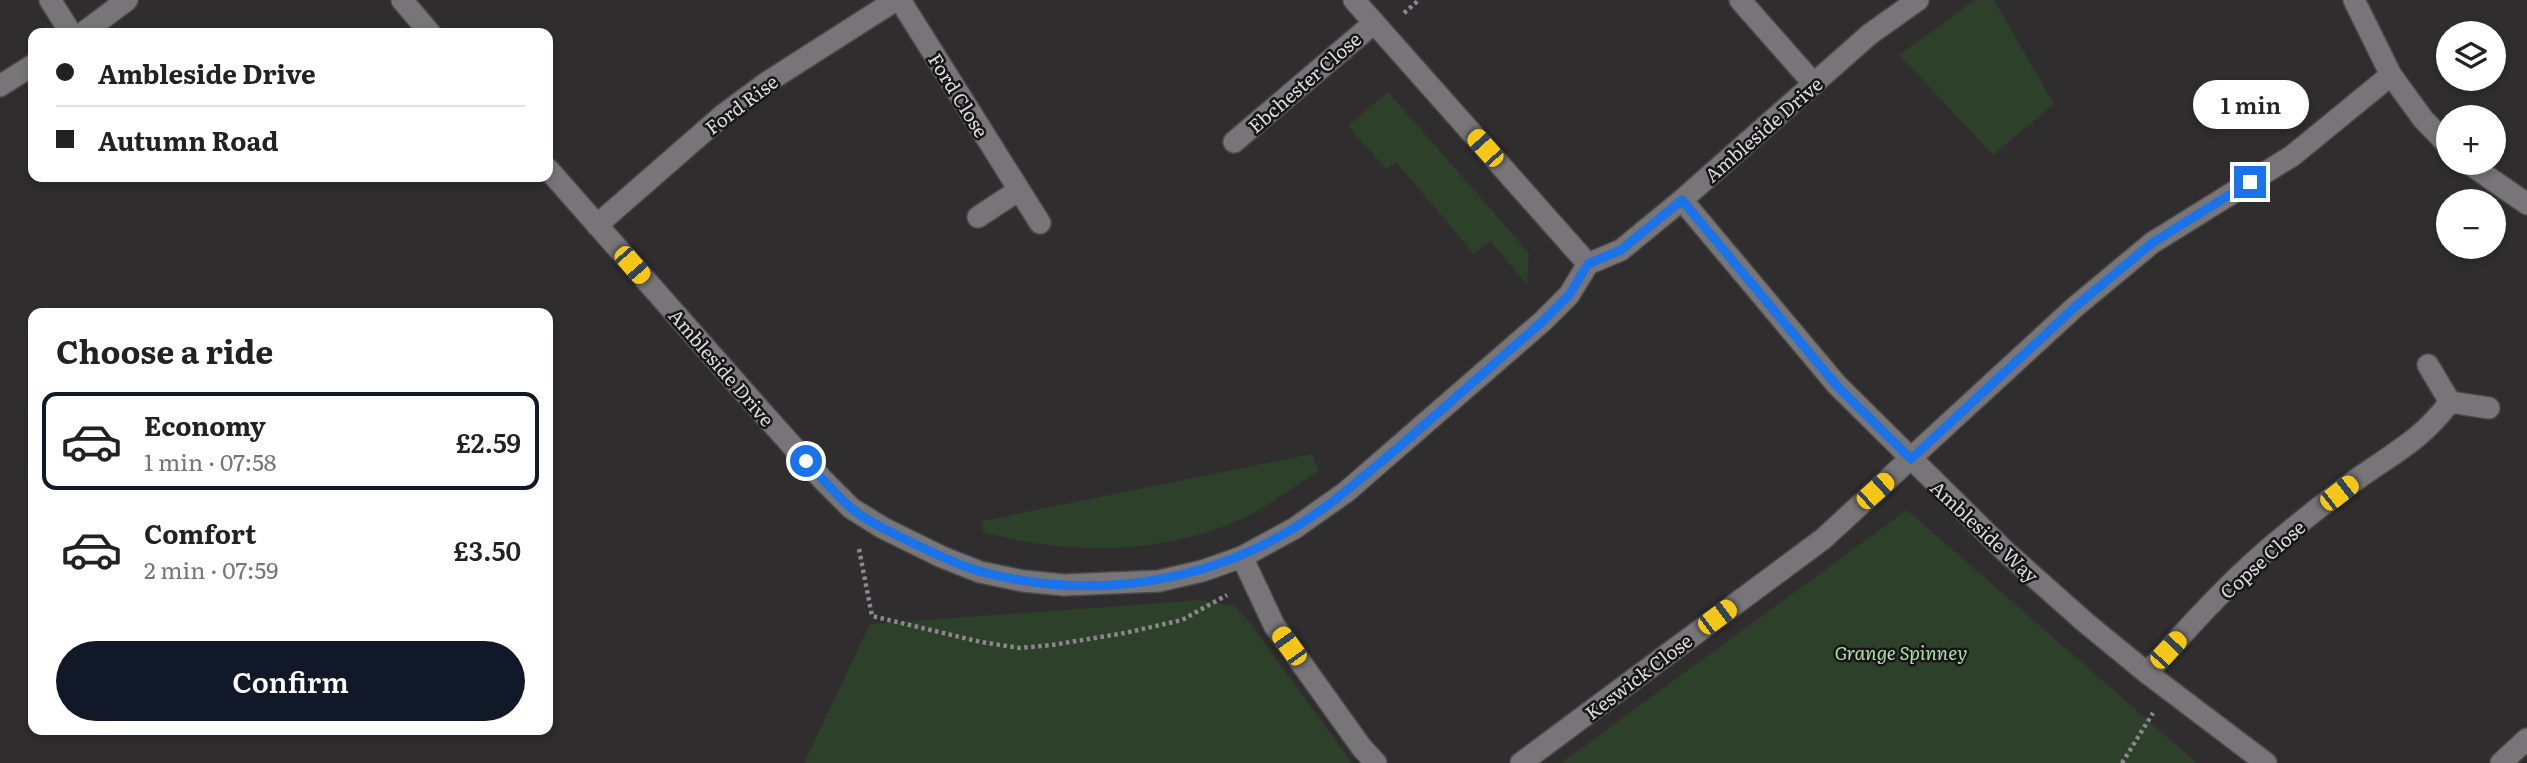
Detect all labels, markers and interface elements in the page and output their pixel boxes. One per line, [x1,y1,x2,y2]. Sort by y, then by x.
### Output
map controls [2436,21,2506,259]
button: layers [2436,21,2506,91]
street label: Ebchester Close [1241,25,1367,139]
street label: Ford Close [922,47,996,143]
text: Ambleside Drive [98,53,316,92]
street label: Ford Rise [699,67,783,141]
street label: Ambleside Drive [1698,70,1828,188]
callout: 1 min [2192,80,2308,130]
text: 1 min [2221,87,2281,121]
button: + [2436,105,2506,175]
text: Autumn Road [98,120,279,159]
car [1464,125,1507,171]
route end [2234,166,2266,198]
button: − [2436,189,2506,259]
car [611,242,654,288]
street label: Ambleside Drive [663,302,781,432]
text: Choose a ride [56,326,273,374]
text: Economy [144,405,266,444]
icon: car [60,410,123,473]
text: £2.59 [456,422,521,461]
text: 1 min · 07:58 [144,444,277,478]
route start [790,445,822,477]
car [1853,469,1898,513]
car [2316,472,2363,514]
street label: Ambleside Way [1925,473,2045,589]
text: Comfort [144,513,256,552]
street label: Copse Close [2213,513,2311,605]
icon: car [60,518,123,581]
text: £3.50 [454,530,521,569]
text: 2 min · 07:59 [144,552,278,586]
car [1694,596,1741,638]
car [1269,623,1310,669]
street label: Keswick Close [1578,626,1698,726]
car [2146,627,2191,673]
park label: Grange Spinney [1835,638,1967,666]
button: Confirm [56,641,525,721]

